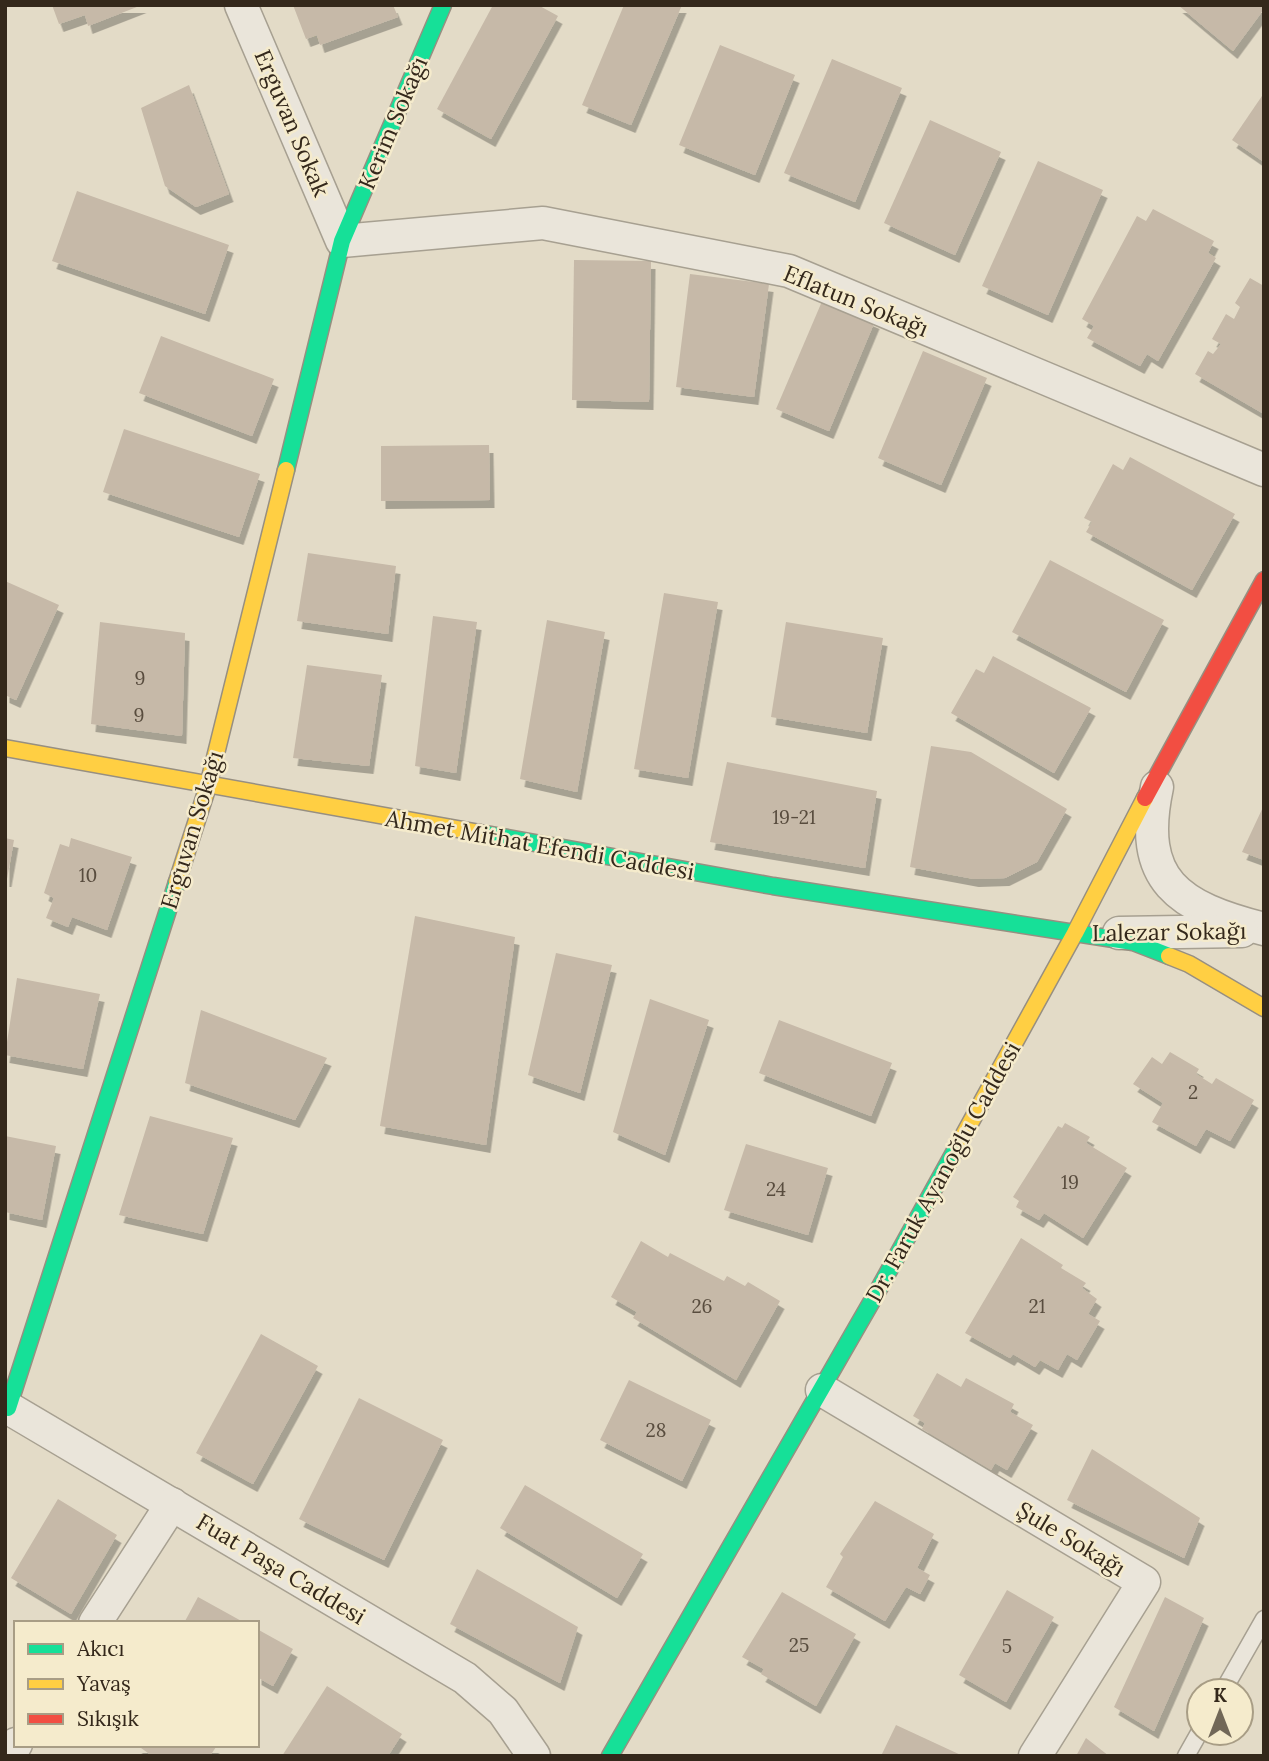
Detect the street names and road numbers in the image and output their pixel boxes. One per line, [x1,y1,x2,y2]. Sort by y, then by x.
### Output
street label: Erguvan Sokak [248,45,337,201]
street label: Kerim Sokağı [352,52,433,194]
street label: Eflatun Sokağı [779,258,933,343]
street label: Erguvan Sokağı [154,747,229,913]
street label: Ahmet Mithat Efendi Caddesi [382,803,697,886]
street label: Lalezar Sokağı [1092,916,1246,947]
street label: Dr. Faruk Ayanoğlu Caddesi [859,1036,1026,1307]
street label: Şule Sokağı [1012,1495,1131,1582]
street label: Fuat Paşa Caddesi [191,1507,371,1630]

